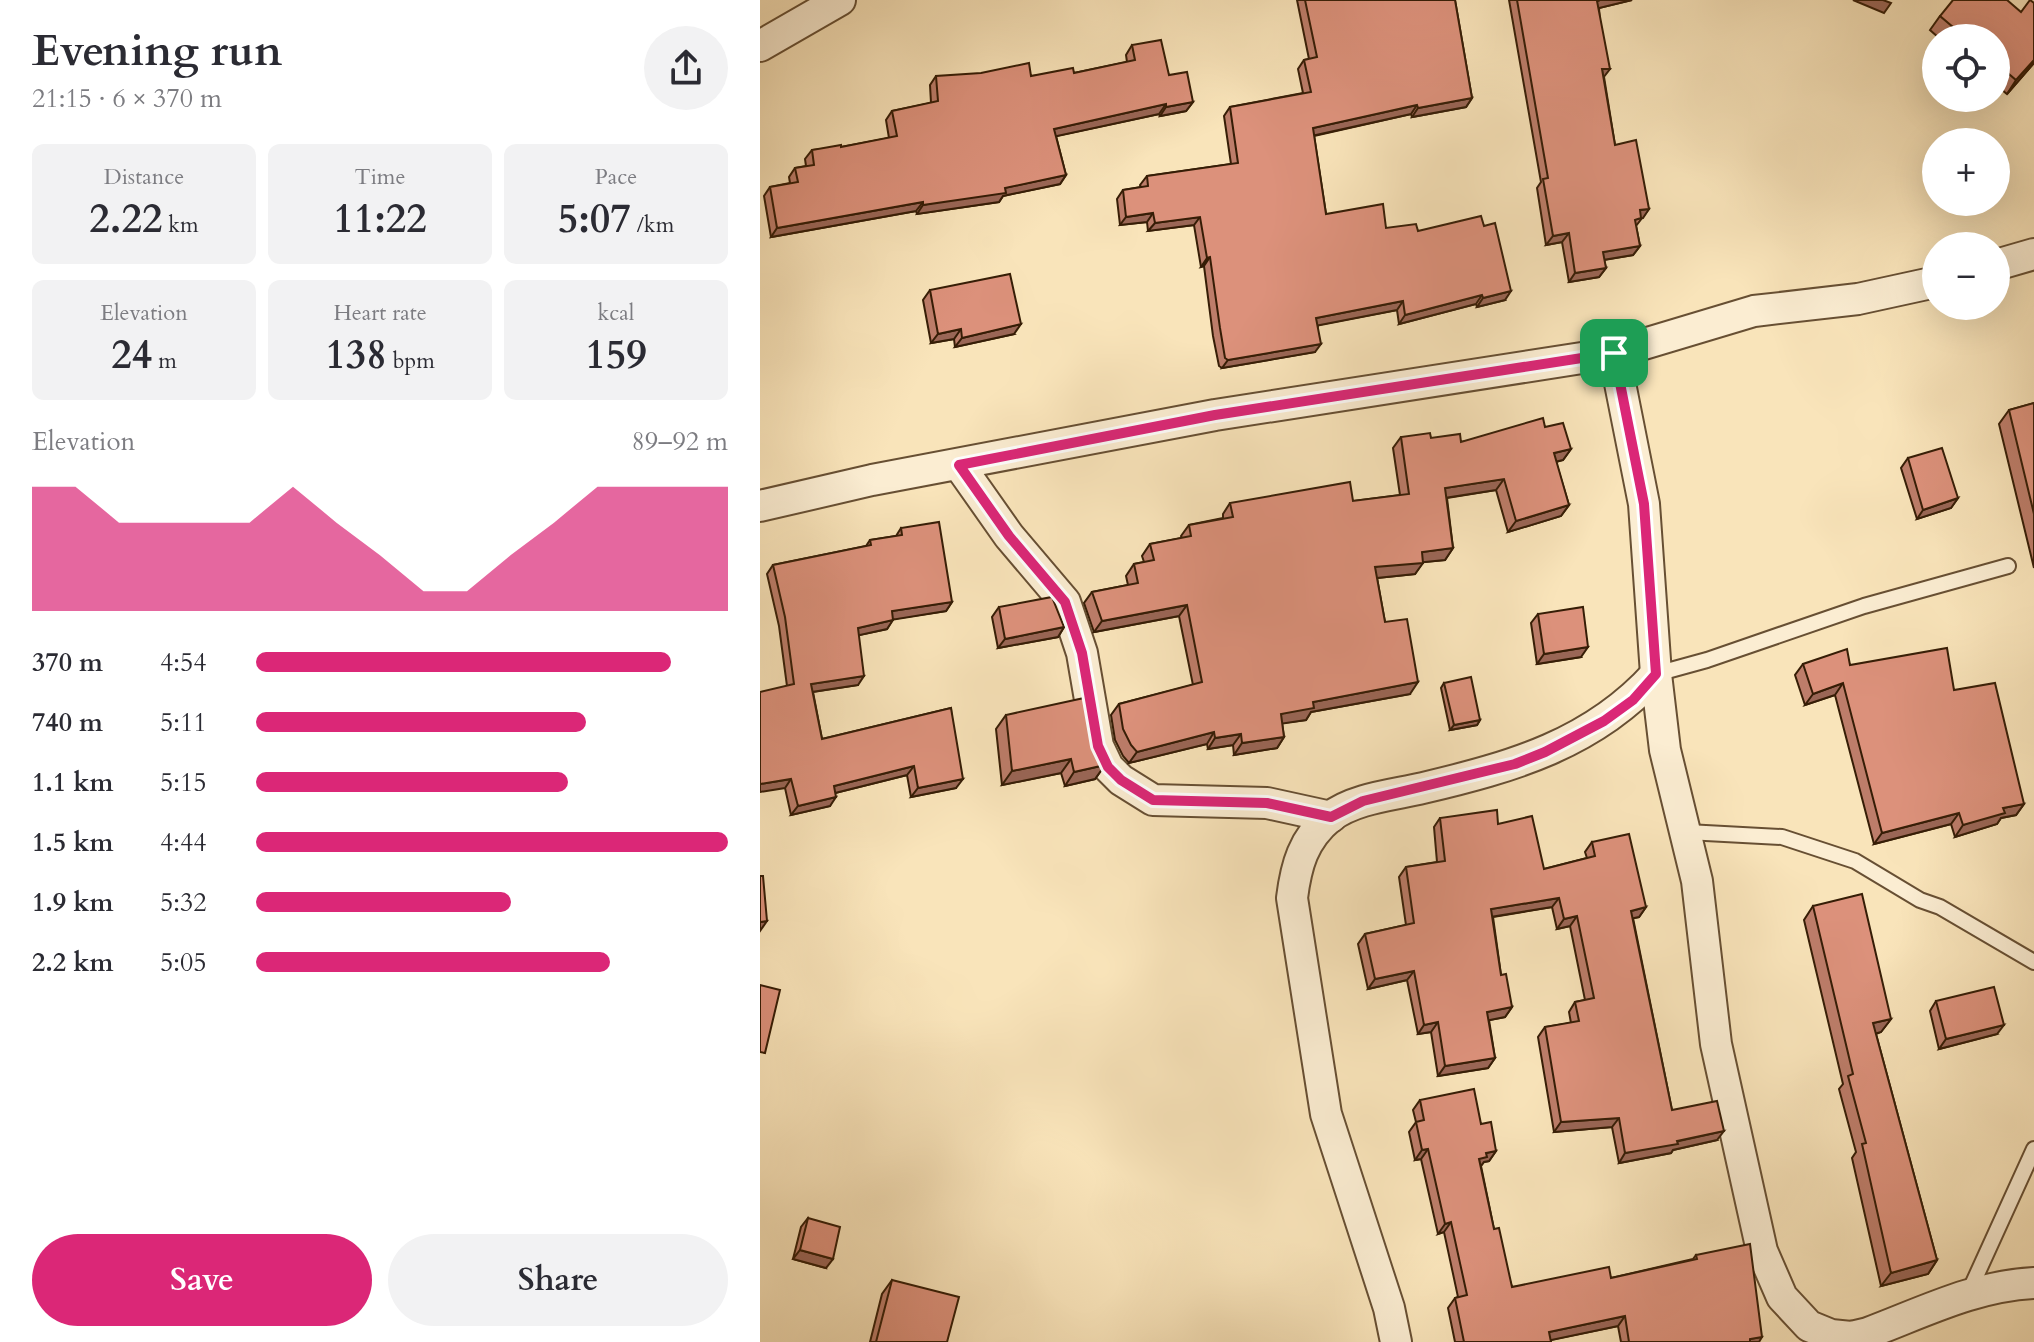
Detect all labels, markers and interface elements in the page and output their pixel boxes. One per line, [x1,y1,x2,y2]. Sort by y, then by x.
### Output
text: Evening run [32,21,282,81]
map controls [1922,24,2010,320]
button: locate [1922,24,2010,112]
button: share [644,26,728,110]
text: 21:15 · 6 × 370 m [32,81,222,116]
button: + [1922,128,2010,216]
text: Distance [104,162,184,192]
text: Time [355,162,405,192]
text: Pace [595,162,637,192]
text: 2.22 [89,192,162,247]
text: 11:22 [333,192,427,247]
text: 5:07 [558,192,631,247]
text: km [162,210,199,240]
text: /km [631,210,674,240]
button: − [1922,232,2010,320]
text: Elevation [100,298,188,328]
text: Heart rate [333,298,427,328]
text: kcal [598,298,634,328]
pin [1580,319,1648,387]
text: 24 [111,328,152,383]
text: 138 [325,328,387,383]
text: 159 [585,328,647,383]
icon: arrive [1592,331,1636,375]
text: m [152,346,177,376]
text: bpm [387,346,435,376]
text: Elevation [32,424,135,459]
text: 89–92 m [631,424,728,459]
text: 370 m [32,645,103,680]
text: 4:54 [160,645,207,680]
text: 740 m [32,705,103,740]
text: 5:11 [160,705,207,740]
text: 1.1 km [32,765,113,800]
text: 5:15 [160,765,207,800]
text: 1.5 km [32,825,113,860]
text: 4:44 [160,825,207,860]
text: 1.9 km [32,885,113,920]
text: 5:32 [160,885,207,920]
text: 2.2 km [32,945,113,980]
text: 5:05 [160,945,207,980]
button: Save [32,1234,372,1326]
button: Share [388,1234,728,1326]

